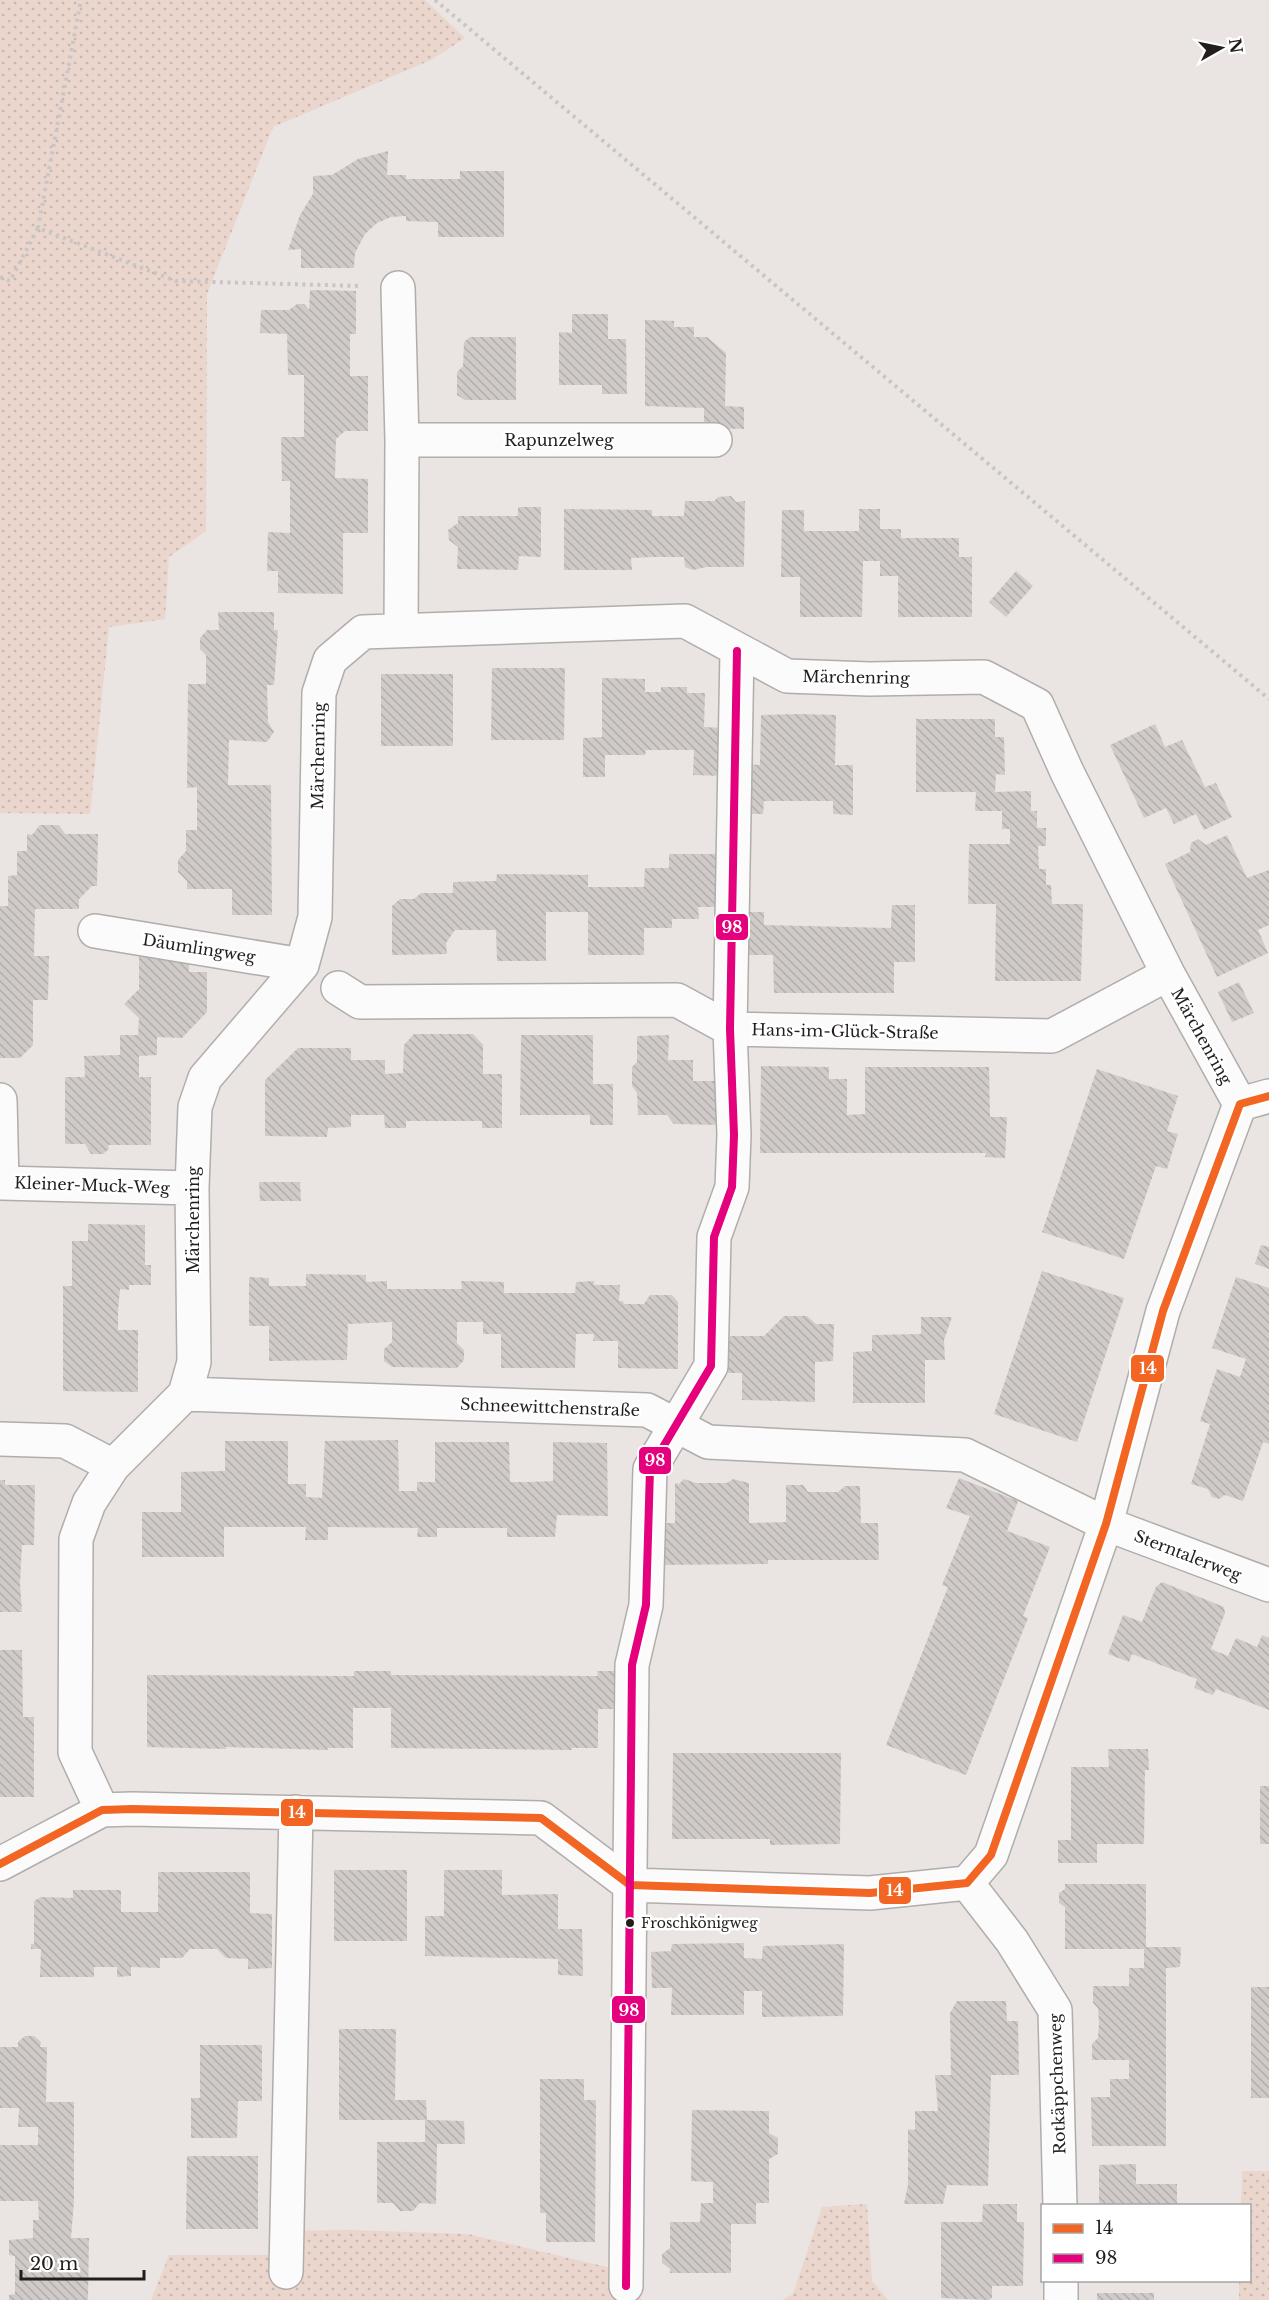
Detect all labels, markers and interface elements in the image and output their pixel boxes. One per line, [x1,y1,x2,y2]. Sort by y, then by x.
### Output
north arrow [1191,18,1251,78]
text: N [1225,37,1247,55]
street label: Rapunzelweg [504,430,614,450]
street label: Märchenring [802,666,910,688]
street label: Märchenring [307,702,329,810]
line badge: 98 [715,913,749,941]
text: 98 [722,917,742,937]
street label: Däumlingweg [141,929,257,967]
street label: Märchenring [1167,984,1237,1088]
street label: Hans-im-Glück-Straße [751,1019,939,1043]
street label: Märchenring [183,1166,203,1274]
street label: Kleiner-Muck-Weg [14,1172,170,1198]
line badge: 14 [1130,1354,1165,1383]
text: 14 [1139,1358,1157,1378]
street label: Schneewittchenstraße [460,1394,640,1420]
line badge: 98 [638,1446,672,1475]
text: 98 [645,1450,665,1470]
street label: Sterntalerweg [1132,1525,1245,1585]
line badge: 14 [280,1798,314,1827]
text: 14 [288,1802,306,1822]
line badge: 14 [878,1876,912,1905]
text: 14 [886,1880,904,1900]
place label: Froschkönigweg [641,1914,758,1932]
marker: Froschkönigweg [624,1917,636,1929]
line badge: 98 [611,1995,646,2024]
text: 98 [619,2000,639,2020]
street label: Rotkäppchenweg [1045,2013,1069,2155]
legend [1041,2204,1251,2282]
text: 14 [1095,2217,1114,2239]
scale bar [21,2243,144,2281]
text: 98 [1095,2247,1117,2269]
text: 20 m [30,2253,78,2275]

